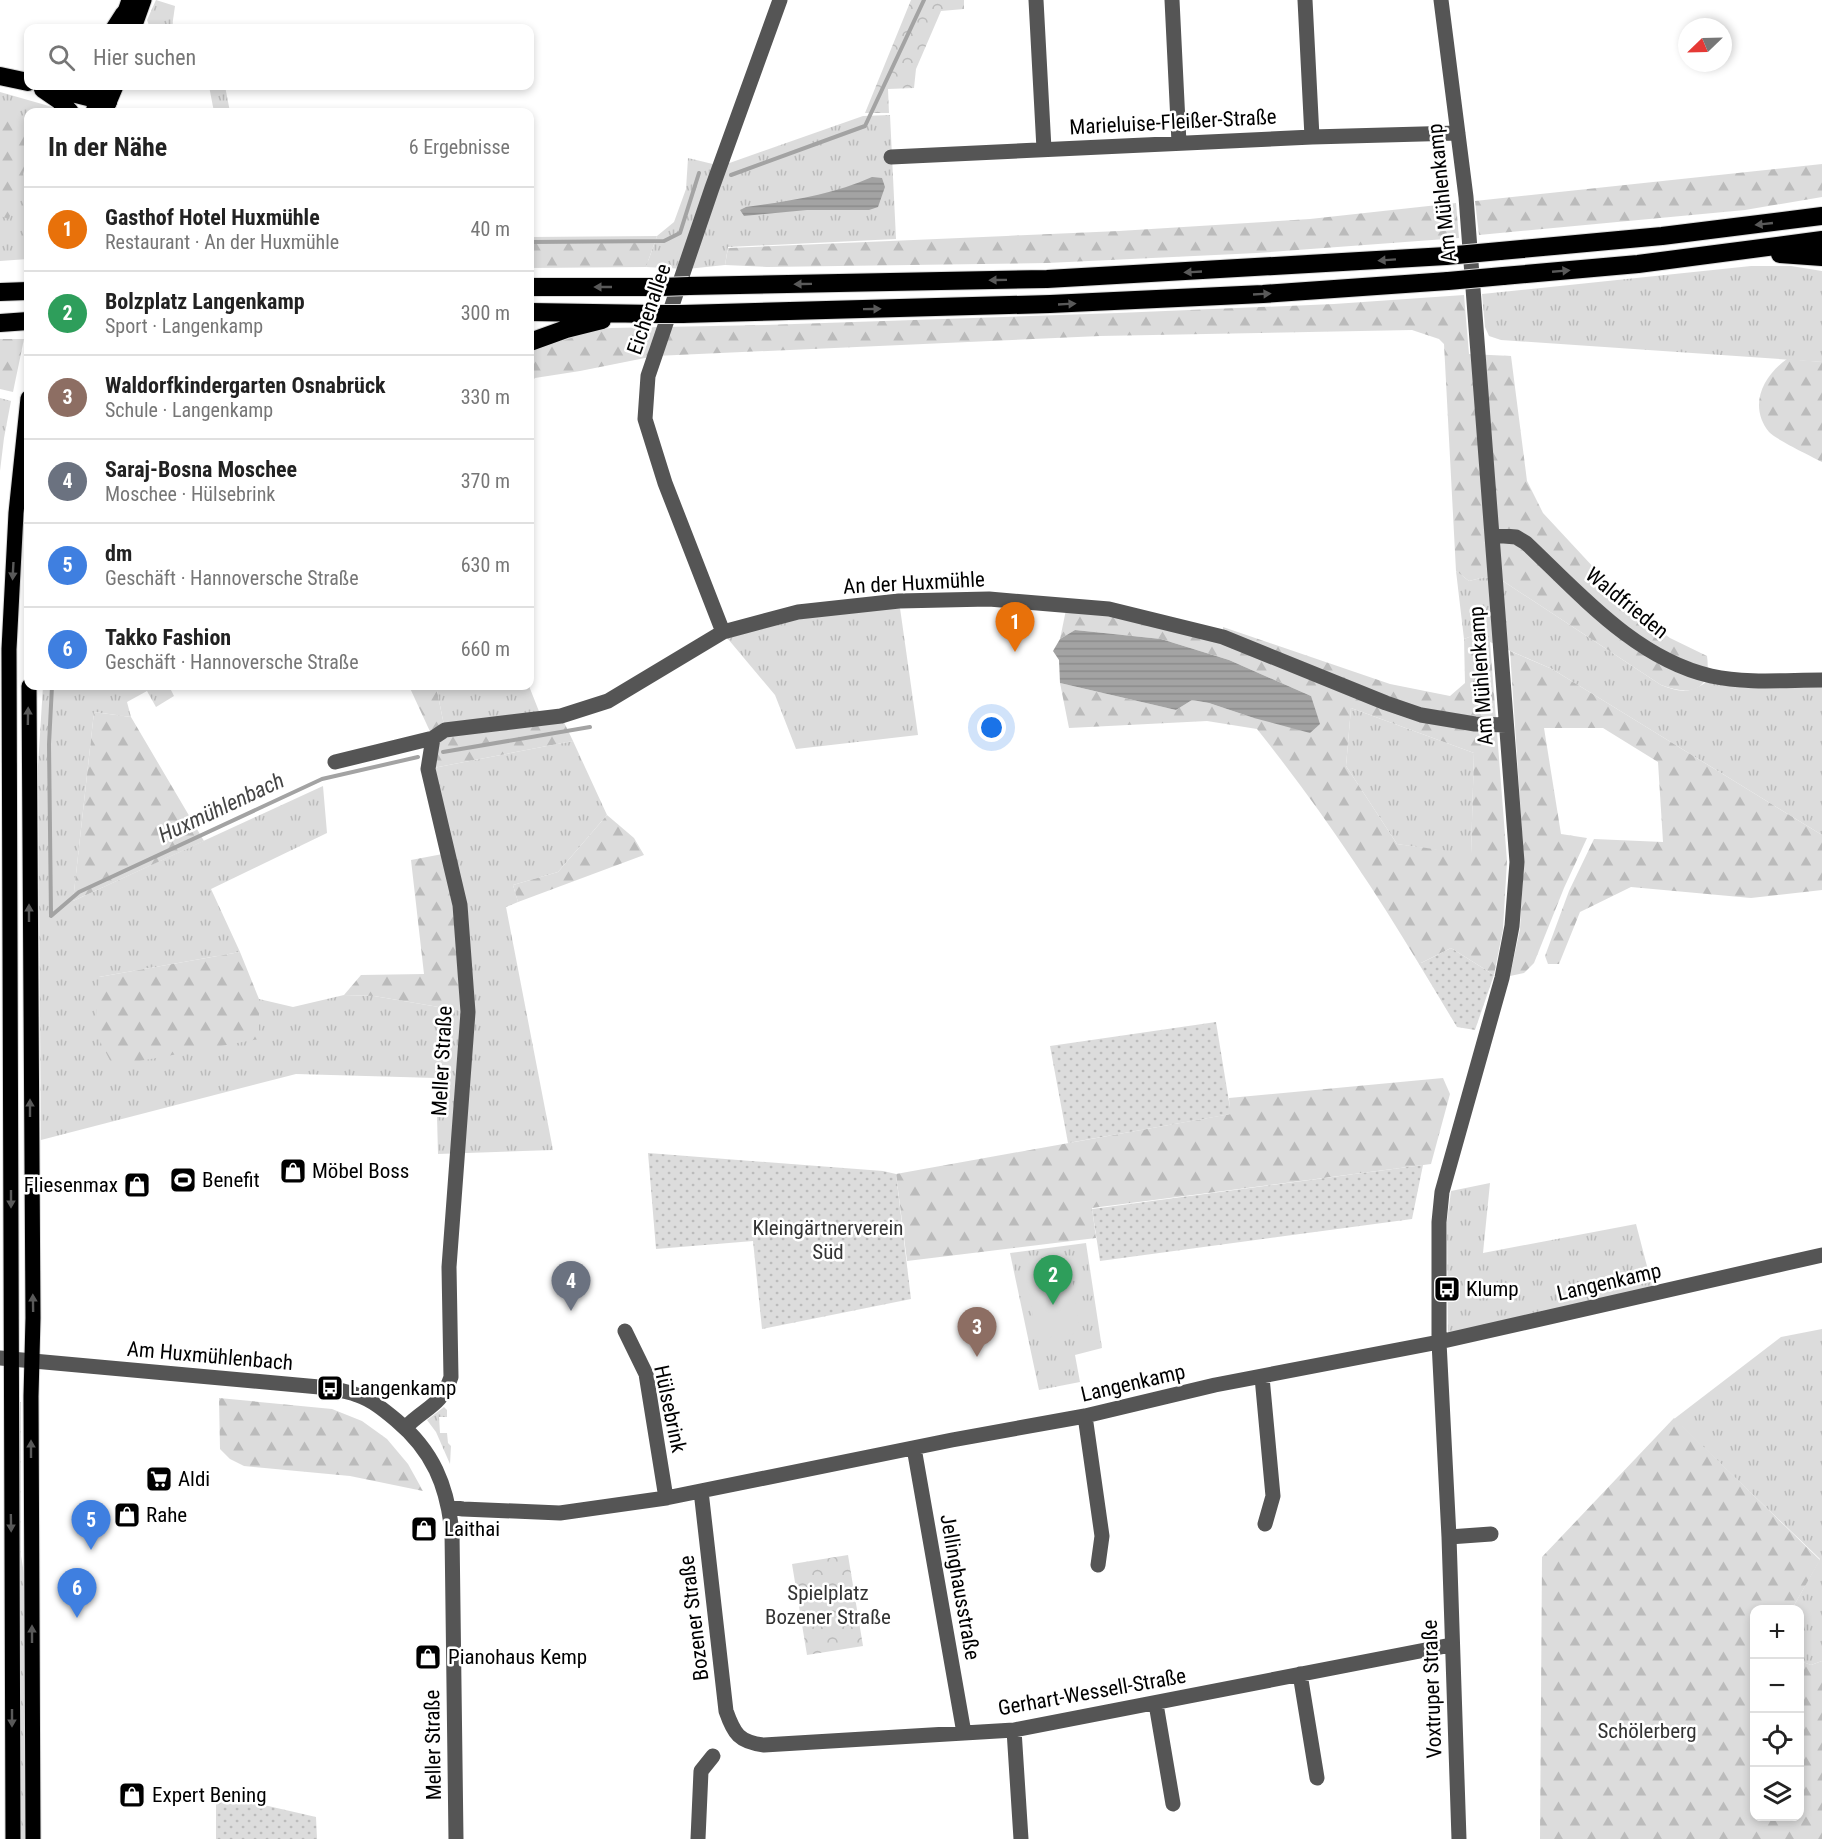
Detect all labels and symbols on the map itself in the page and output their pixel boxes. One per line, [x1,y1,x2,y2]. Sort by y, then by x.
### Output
north arrow [1678,18,1732,72]
street label: Marieluise-Fleißer-Straße [1069,105,1277,139]
street label: Am Mühlenkamp [1423,122,1461,264]
one-way arrow [1754,219,1773,229]
one-way arrow [1378,255,1397,264]
street label: Eichenallee [622,260,676,358]
one-way arrow [1551,266,1570,276]
one-way arrow [1183,267,1202,276]
one-way arrow [989,275,1008,285]
one-way arrow [794,279,813,289]
one-way arrow [593,282,612,292]
one-way arrow [1252,289,1271,299]
one-way arrow [1057,299,1076,308]
one-way arrow [862,304,881,314]
one-way arrow [9,562,18,581]
street label: Waldfrieden [1581,562,1673,644]
street label: An der Huxmühle [843,567,986,599]
pin: 1 [996,602,1034,652]
street label: Am Mühlenkamp [1464,606,1498,746]
one-way arrow [23,707,33,726]
your location [977,713,1006,742]
water label: Huxmühlenbach [154,767,288,847]
one-way arrow [24,903,34,922]
street label: Meller Straße [427,1005,457,1117]
one-way arrow [25,1098,35,1117]
shop icon: Möbel Boss [278,1156,308,1186]
place label: Möbel Boss [312,1159,409,1183]
sports icon: Benefit [168,1165,198,1195]
place label: Benefit [202,1168,260,1192]
shop icon: Fliesenmax [122,1170,152,1200]
place label: Fliesenmax [24,1173,118,1197]
one-way arrow [6,1190,16,1209]
park label: Kleingärtnerverein Süd [753,1216,903,1264]
pin: 2 [1034,1256,1072,1305]
street label: Langenkamp [1555,1258,1663,1306]
pin: 4 [552,1262,590,1311]
bus stop icon: Klump [1432,1274,1462,1304]
place label: Klump [1466,1277,1519,1301]
one-way arrow [28,1293,38,1312]
pin: 3 [958,1308,996,1357]
street label: Am Huxmühlenbach [126,1337,294,1375]
street label: Langenkamp [1079,1359,1187,1407]
street label: Hülsebrink [649,1363,691,1455]
bus stop icon: Langenkamp [315,1373,345,1403]
place label: Langenkamp [350,1376,456,1400]
one-way arrow [26,1440,36,1459]
supermarket icon: Aldi [144,1464,174,1494]
place label: Aldi [178,1467,210,1491]
pin: 5 [72,1500,110,1550]
shop icon: Rahe [112,1500,142,1530]
place label: Rahe [146,1503,187,1527]
street label: Jellinghausstraße [935,1512,985,1662]
one-way arrow [6,1513,16,1532]
shop icon: Laithai [409,1514,439,1544]
place label: Laithai [444,1517,500,1541]
street label: Bozener Straße [674,1554,714,1682]
pin: 6 [58,1568,97,1618]
park label: Spielplatz Bozener Straße [765,1581,891,1629]
street label: Voxtruper Straße [1418,1619,1446,1759]
one-way arrow [27,1624,37,1643]
shop icon: Pianohaus Kemp [413,1642,443,1672]
place label: Pianohaus Kemp [448,1645,587,1669]
street label: Gerhart-Wessell-Straße [996,1664,1188,1720]
street label: Meller Straße [420,1689,446,1800]
one-way arrow [7,1708,17,1727]
park label: Schölerberg [1597,1719,1697,1743]
shop icon: Expert Bening [117,1780,147,1810]
place label: Expert Bening [152,1783,267,1807]

